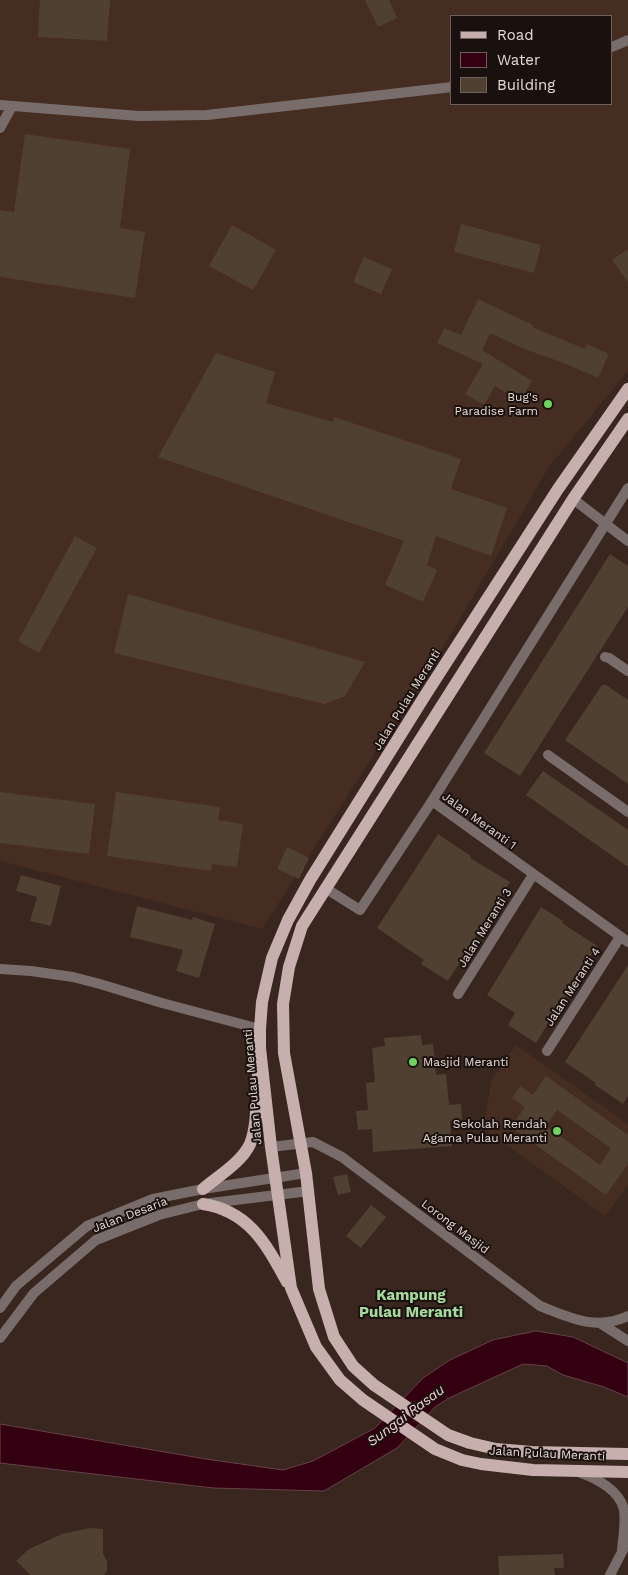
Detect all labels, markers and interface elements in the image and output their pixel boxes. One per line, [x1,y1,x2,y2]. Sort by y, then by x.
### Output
legend [450,15,613,105]
text: Road [497,26,534,44]
text: Water [497,51,540,69]
text: Building [497,76,555,94]
place label: Bug's Paradise Farm [454,390,538,418]
marker: Bug's Paradise Farm [542,398,554,410]
street label: Jalan Pulau Meranti [370,647,444,753]
street label: Jalan Meranti 1 [439,789,519,853]
street label: Jalan Meranti 3 [455,886,515,970]
street label: Jalan Meranti 4 [542,945,604,1029]
street label: Jalan Pulau Meranti [241,1028,265,1146]
place label: Masjid Meranti [423,1055,508,1069]
marker: Masjid Meranti [407,1056,419,1068]
place label: Sekolah Rendah Agama Pulau Meranti [423,1117,547,1145]
marker: Sekolah Rendah Agama Pulau Meranti [551,1125,563,1137]
street label: Jalan Desaria [91,1194,169,1236]
street label: Lorong Masjid [418,1197,492,1257]
district label: Kampung Pulau Meranti [359,1287,463,1322]
water label: Sungai Rasau [364,1381,448,1451]
street label: Jalan Pulau Meranti [489,1444,605,1464]

